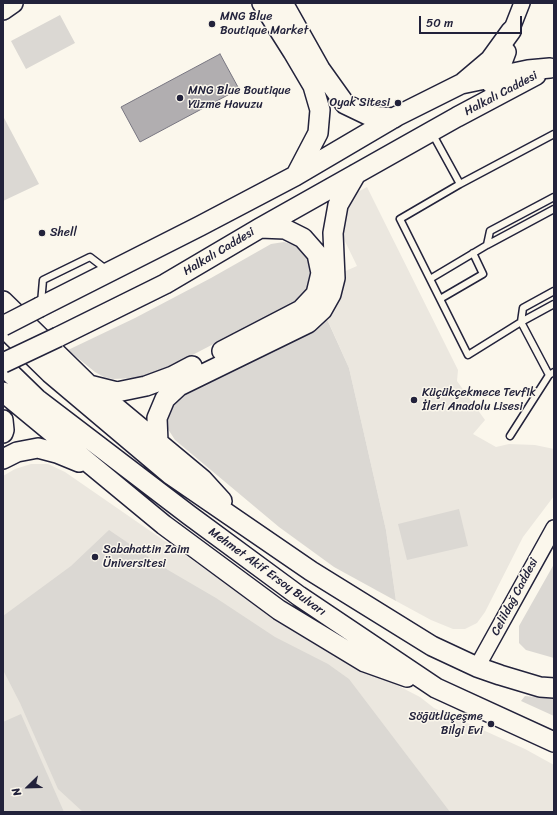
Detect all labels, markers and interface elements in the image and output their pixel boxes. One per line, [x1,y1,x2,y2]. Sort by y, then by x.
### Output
scale bar [421,8,524,34]
place label: MNG Blue Boutique Market [220,10,308,38]
text: 50 m [426,12,453,34]
marker: MNG Blue Boutique Market [207,19,217,29]
street label: Halkalı Caddesi [462,69,540,119]
place label: MNG Blue Boutique Yüzme Havuzu [188,84,291,112]
marker: MNG Blue Boutique Yüzme Havuzu [175,93,185,103]
place label: Oyak Sitesi [329,96,390,110]
marker: Oyak Sitesi [393,98,403,108]
street label: Halkalı Caddesi [181,225,257,279]
place label: Shell [50,226,77,240]
marker: Shell [37,228,47,238]
place label: Küçükçekmece Tevfik İleri Anadolu Lisesi [422,386,536,414]
marker: Küçükçekmece Tevfik İleri Anadolu Lisesi [409,395,419,405]
street label: Mehmet Akif Ersoy Bulvarı [206,525,328,619]
place label: Sabahattin Zaim Üniversitesi [103,543,189,571]
marker: Sabahattin Zaim Üniversitesi [90,552,100,562]
street label: Celildağ Caddesi [488,556,542,638]
place label: Söğütlüçeşme Bilgi Evi [409,710,483,738]
marker: Söğütlüçeşme Bilgi Evi [486,719,496,729]
north arrow [8,767,48,807]
text: N [6,785,27,799]

